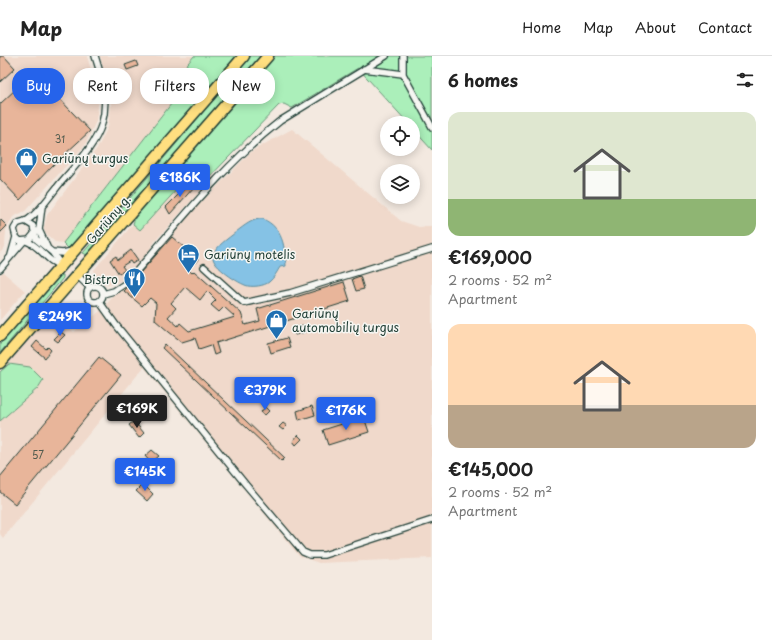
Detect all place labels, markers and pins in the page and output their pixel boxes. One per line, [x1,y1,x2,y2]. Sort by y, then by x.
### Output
shop icon: Gariūnų turgus [14,145,40,178]
place label: Gariūnų turgus [42,149,129,167]
pin: €186K [152,164,208,198]
hotel icon: Gariūnų motelis [176,241,202,274]
place label: Gariūnų motelis [204,245,296,263]
restaurant icon: Bistro [121,266,147,299]
place label: Bistro [84,270,118,288]
pin: €249K [32,303,88,337]
place label: Gariūnų automobilių turgus [292,304,400,336]
shop icon: Gariūnų automobilių turgus [264,307,290,340]
pin: €379K [237,377,293,411]
pin: €169K [109,395,165,429]
pin: €176K [318,397,374,431]
pin: €145K [117,458,173,492]

